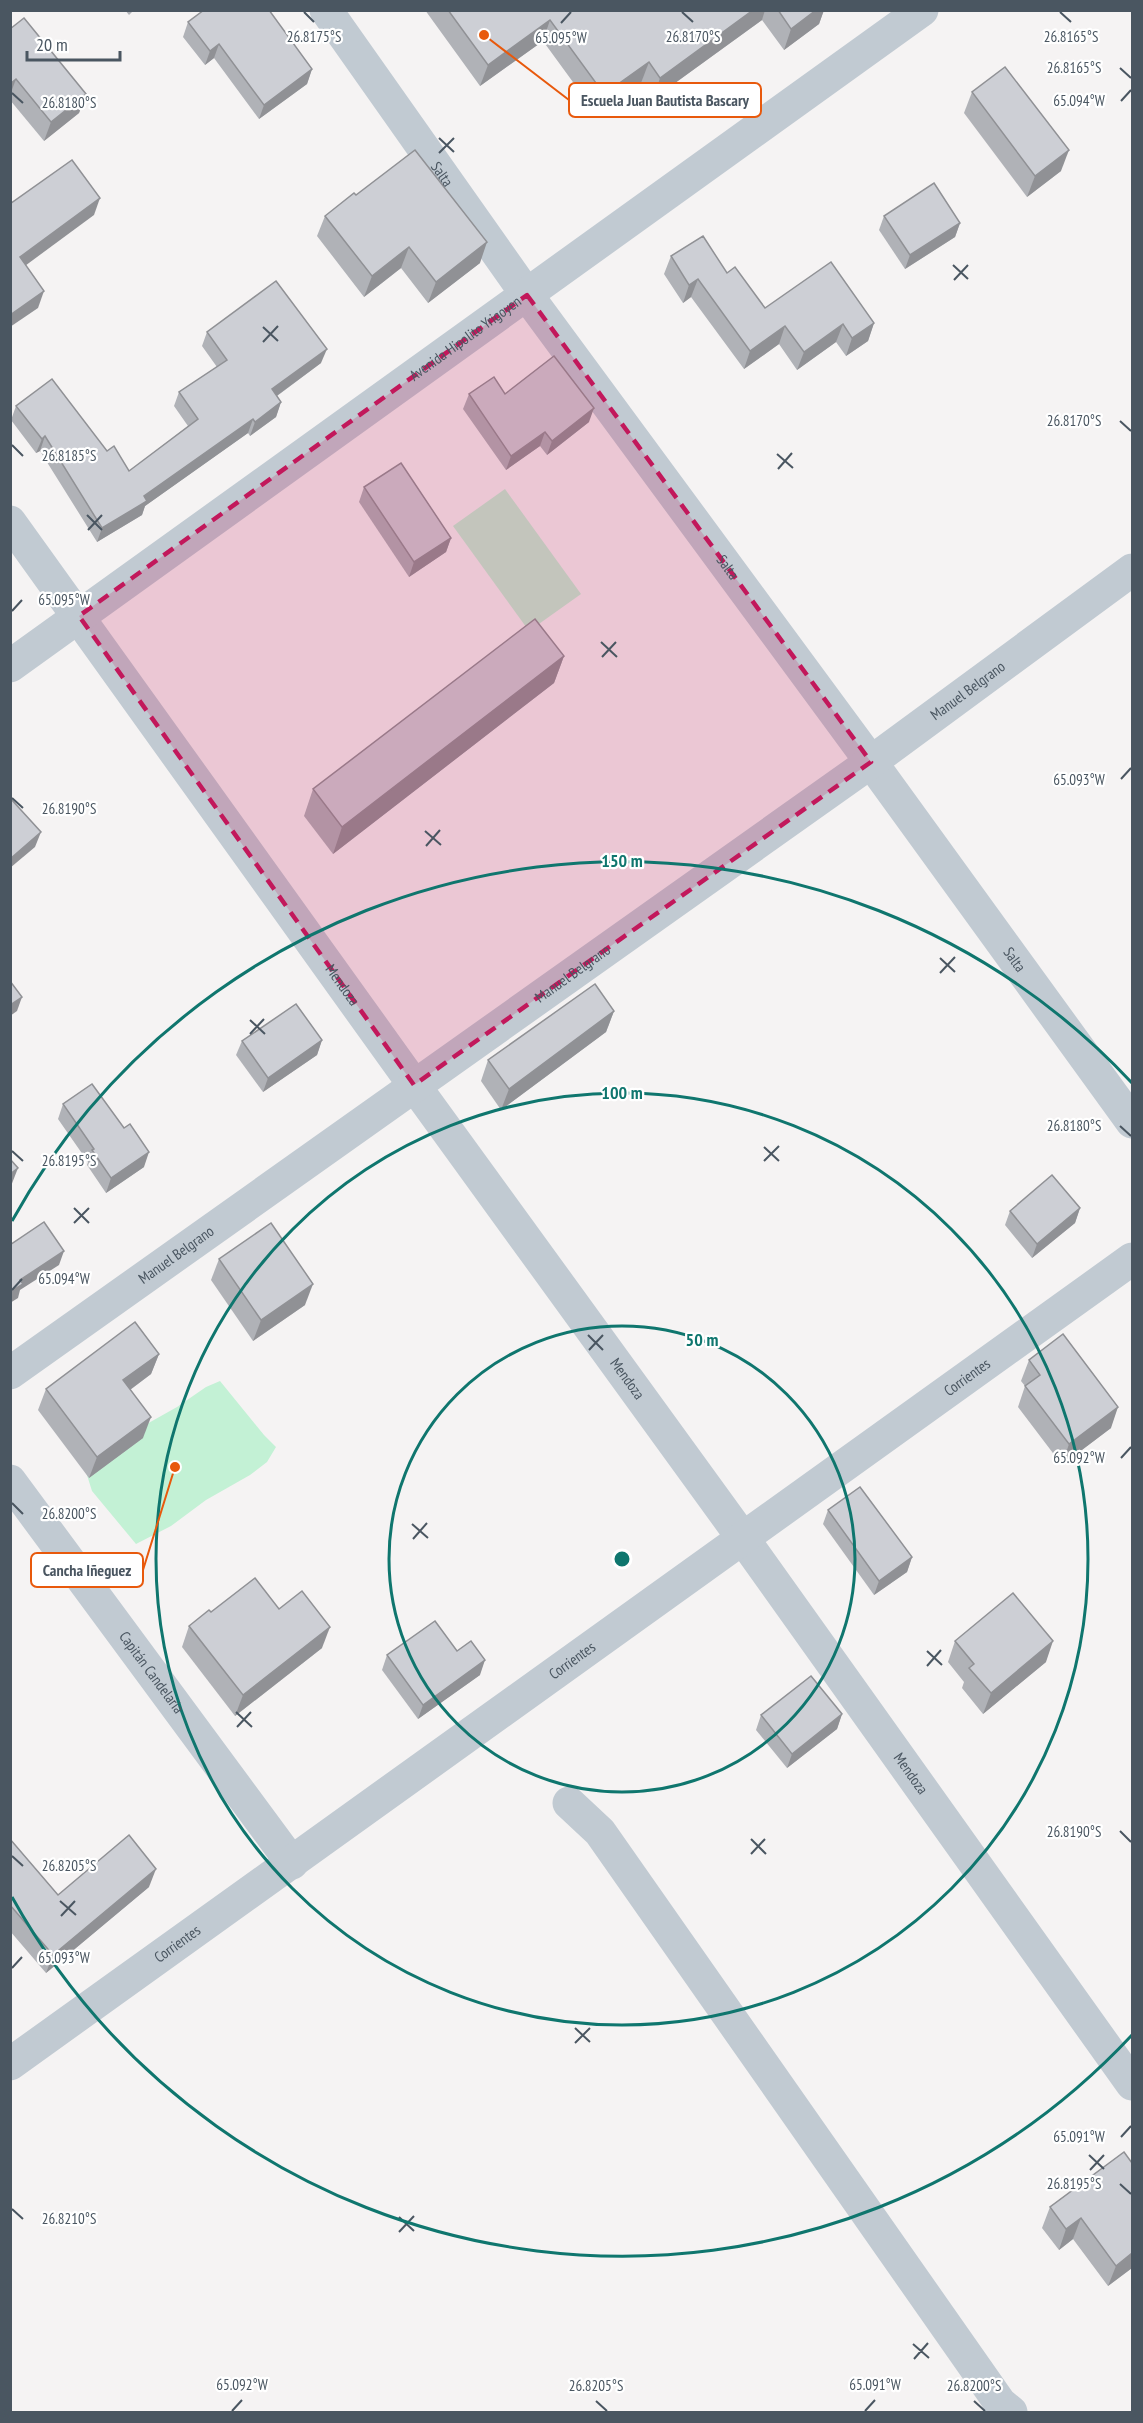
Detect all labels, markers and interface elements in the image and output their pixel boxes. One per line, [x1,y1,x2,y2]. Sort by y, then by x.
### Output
scale bar [27,24,120,62]
text: 26.8175°S [287,27,341,46]
text: 26.8170°S [666,27,720,46]
text: 26.8165°S [1044,27,1098,46]
text: 65.095°W [535,28,587,47]
text: 20 m [36,33,68,56]
text: 26.8165°S [1047,58,1101,77]
callout: Escuela Juan Bautista Bascary [569,83,761,117]
text: Escuela Juan Bautista Bascary [581,90,750,110]
text: 65.094°W [1053,91,1105,110]
text: 26.8180°S [42,93,96,112]
street label: Salta [427,158,458,190]
street label: Avenida Hipolito Yrigoyen [405,291,525,385]
text: 26.8170°S [1047,411,1101,430]
text: 26.8185°S [42,446,96,465]
street label: Salta [713,551,743,583]
text: 65.095°W [38,590,90,609]
street label: Manuel Belgrano [926,657,1009,724]
text: 65.093°W [1053,770,1105,789]
text: 26.8190°S [42,799,96,818]
text: 150 m [601,849,643,872]
street label: Manuel Belgrano [531,940,614,1007]
street label: Salta [999,943,1030,976]
street label: Mendoza [321,960,364,1009]
text: 100 m [601,1081,643,1104]
text: 26.8180°S [1047,1116,1101,1135]
text: 26.8195°S [42,1151,96,1170]
street label: Manuel Belgrano [135,1221,217,1288]
text: 65.094°W [38,1269,90,1288]
text: 50 m [686,1328,718,1351]
street label: Mendoza [606,1354,649,1403]
street label: Corrientes [940,1354,994,1400]
text: 65.092°W [1053,1448,1105,1467]
text: 26.8200°S [42,1504,96,1523]
centre of rings [612,1549,632,1569]
callout: Cancha Iñeguez [31,1553,143,1587]
text: Cancha Iñeguez [43,1560,131,1580]
street label: Capitán Candelaria [115,1627,188,1717]
street label: Corrientes [545,1637,599,1683]
street label: Mendoza [890,1749,932,1798]
text: 26.8190°S [1047,1822,1101,1841]
text: 26.8205°S [42,1856,96,1875]
street label: Corrientes [150,1920,204,1967]
text: 65.093°W [38,1948,90,1967]
text: 65.091°W [1053,2127,1105,2146]
text: 26.8195°S [1047,2174,1101,2193]
text: 26.8210°S [42,2209,96,2228]
text: 65.092°W [216,2375,268,2394]
text: 65.091°W [849,2375,901,2394]
text: 26.8205°S [569,2376,623,2395]
text: 26.8200°S [947,2376,1001,2395]

